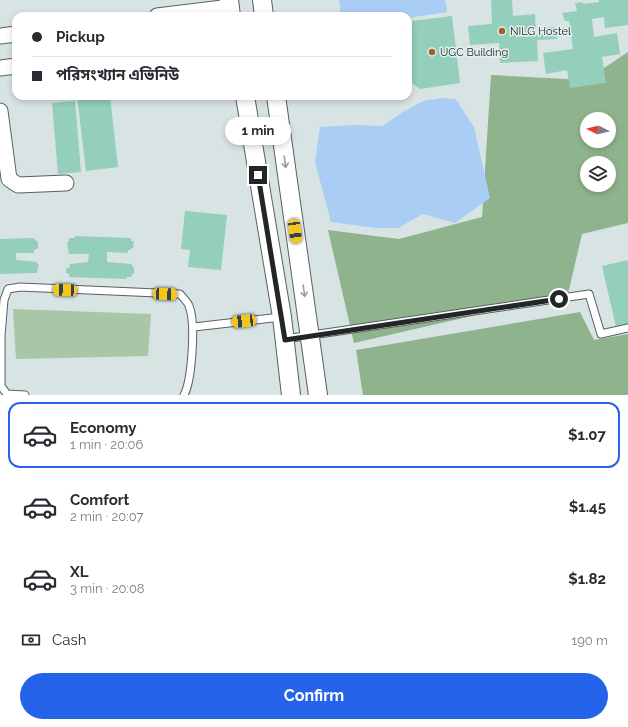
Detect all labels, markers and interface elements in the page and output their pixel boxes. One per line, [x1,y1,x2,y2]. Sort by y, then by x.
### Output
place label: NILG Hostel [510,25,571,38]
marker: NILG Hostel [497,26,507,36]
text: Pickup [56,28,105,46]
place label: UGC Building [440,46,508,59]
marker: UGC Building [427,47,437,57]
text: পরিসংখ্যান এভিনিউ [56,66,179,84]
north arrow [580,112,616,148]
map controls [580,112,616,192]
callout: 1 min [225,117,291,145]
text: 1 min [242,123,274,138]
one-way arrow [281,155,289,168]
button: layers [580,156,616,192]
route end [249,166,267,184]
car [287,218,303,244]
car [53,284,77,296]
one-way arrow [300,284,308,297]
car [153,288,177,300]
route start [550,290,568,308]
car [231,314,257,328]
icon: car [22,417,58,453]
text: Economy [70,419,137,437]
text: $1.07 [568,426,606,444]
text: 1 min · 20:06 [70,437,143,452]
icon: car [22,489,58,525]
text: Comfort [70,491,129,509]
text: $1.45 [569,498,606,516]
text: 2 min · 20:07 [70,509,144,524]
icon: car [22,561,58,597]
text: XL [70,563,88,581]
text: $1.82 [568,570,606,588]
text: 3 min · 20:08 [70,581,145,596]
icon: cash [20,629,42,651]
text: Cash [52,631,86,649]
text: 190 m [572,633,608,648]
button: Confirm [20,673,608,719]

